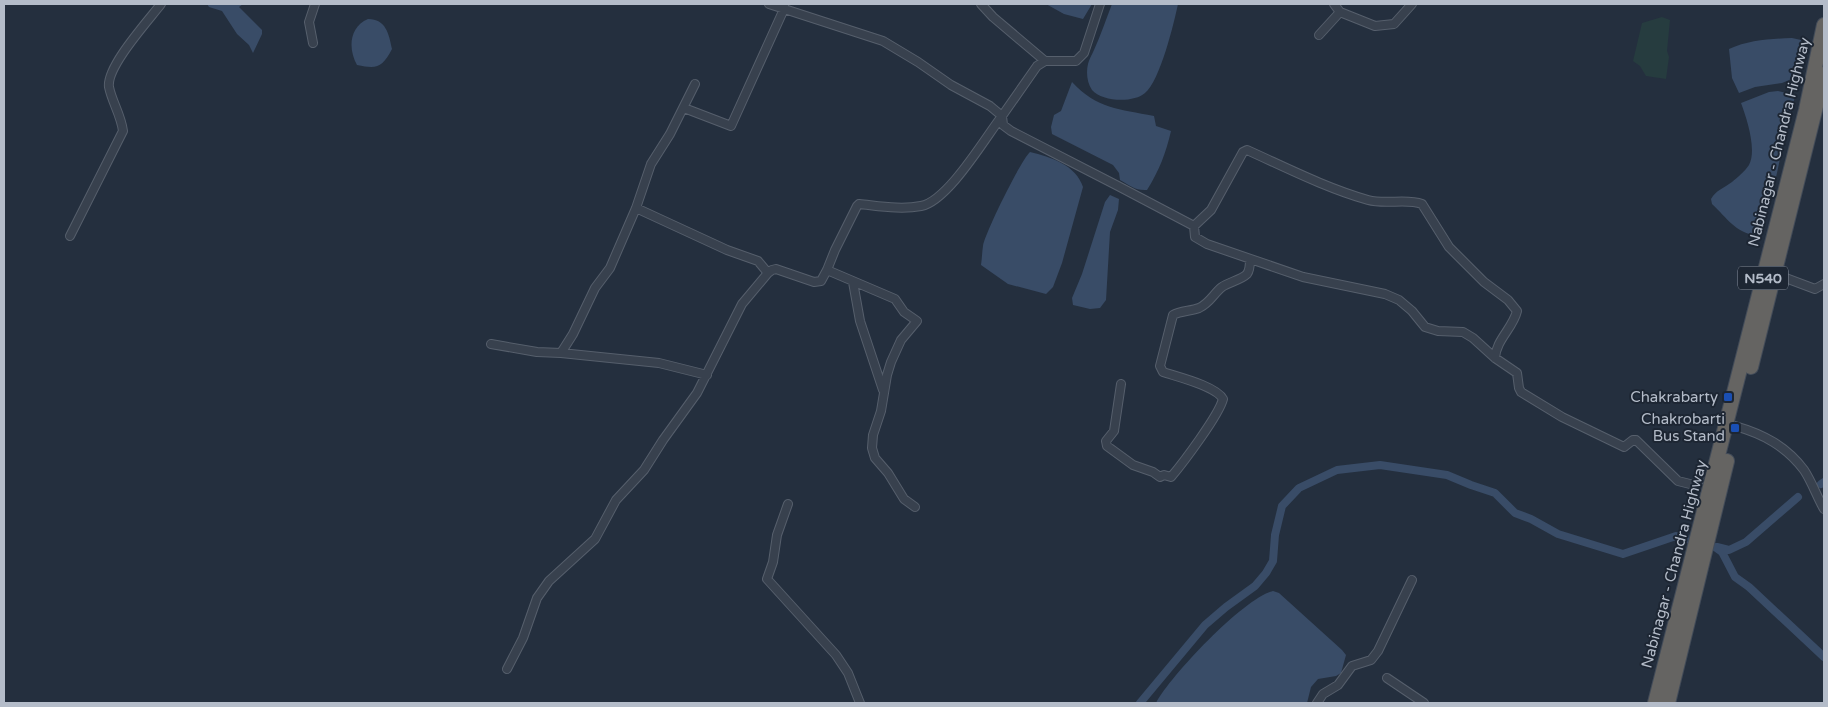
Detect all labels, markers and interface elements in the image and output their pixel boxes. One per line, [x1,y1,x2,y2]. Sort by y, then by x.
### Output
street label: Nabinagar - Chandra Highway [1744,36,1814,248]
road number: N540 [1738,266,1788,290]
place label: Chakrabarty [1630,388,1718,406]
marker: Chakrabarty [1722,391,1734,403]
place label: Chakrobarti Bus Stand [1641,410,1725,445]
marker: Chakrobarti Bus Stand [1729,422,1741,434]
street label: Nabinagar - Chandra Highway [1637,458,1711,670]

